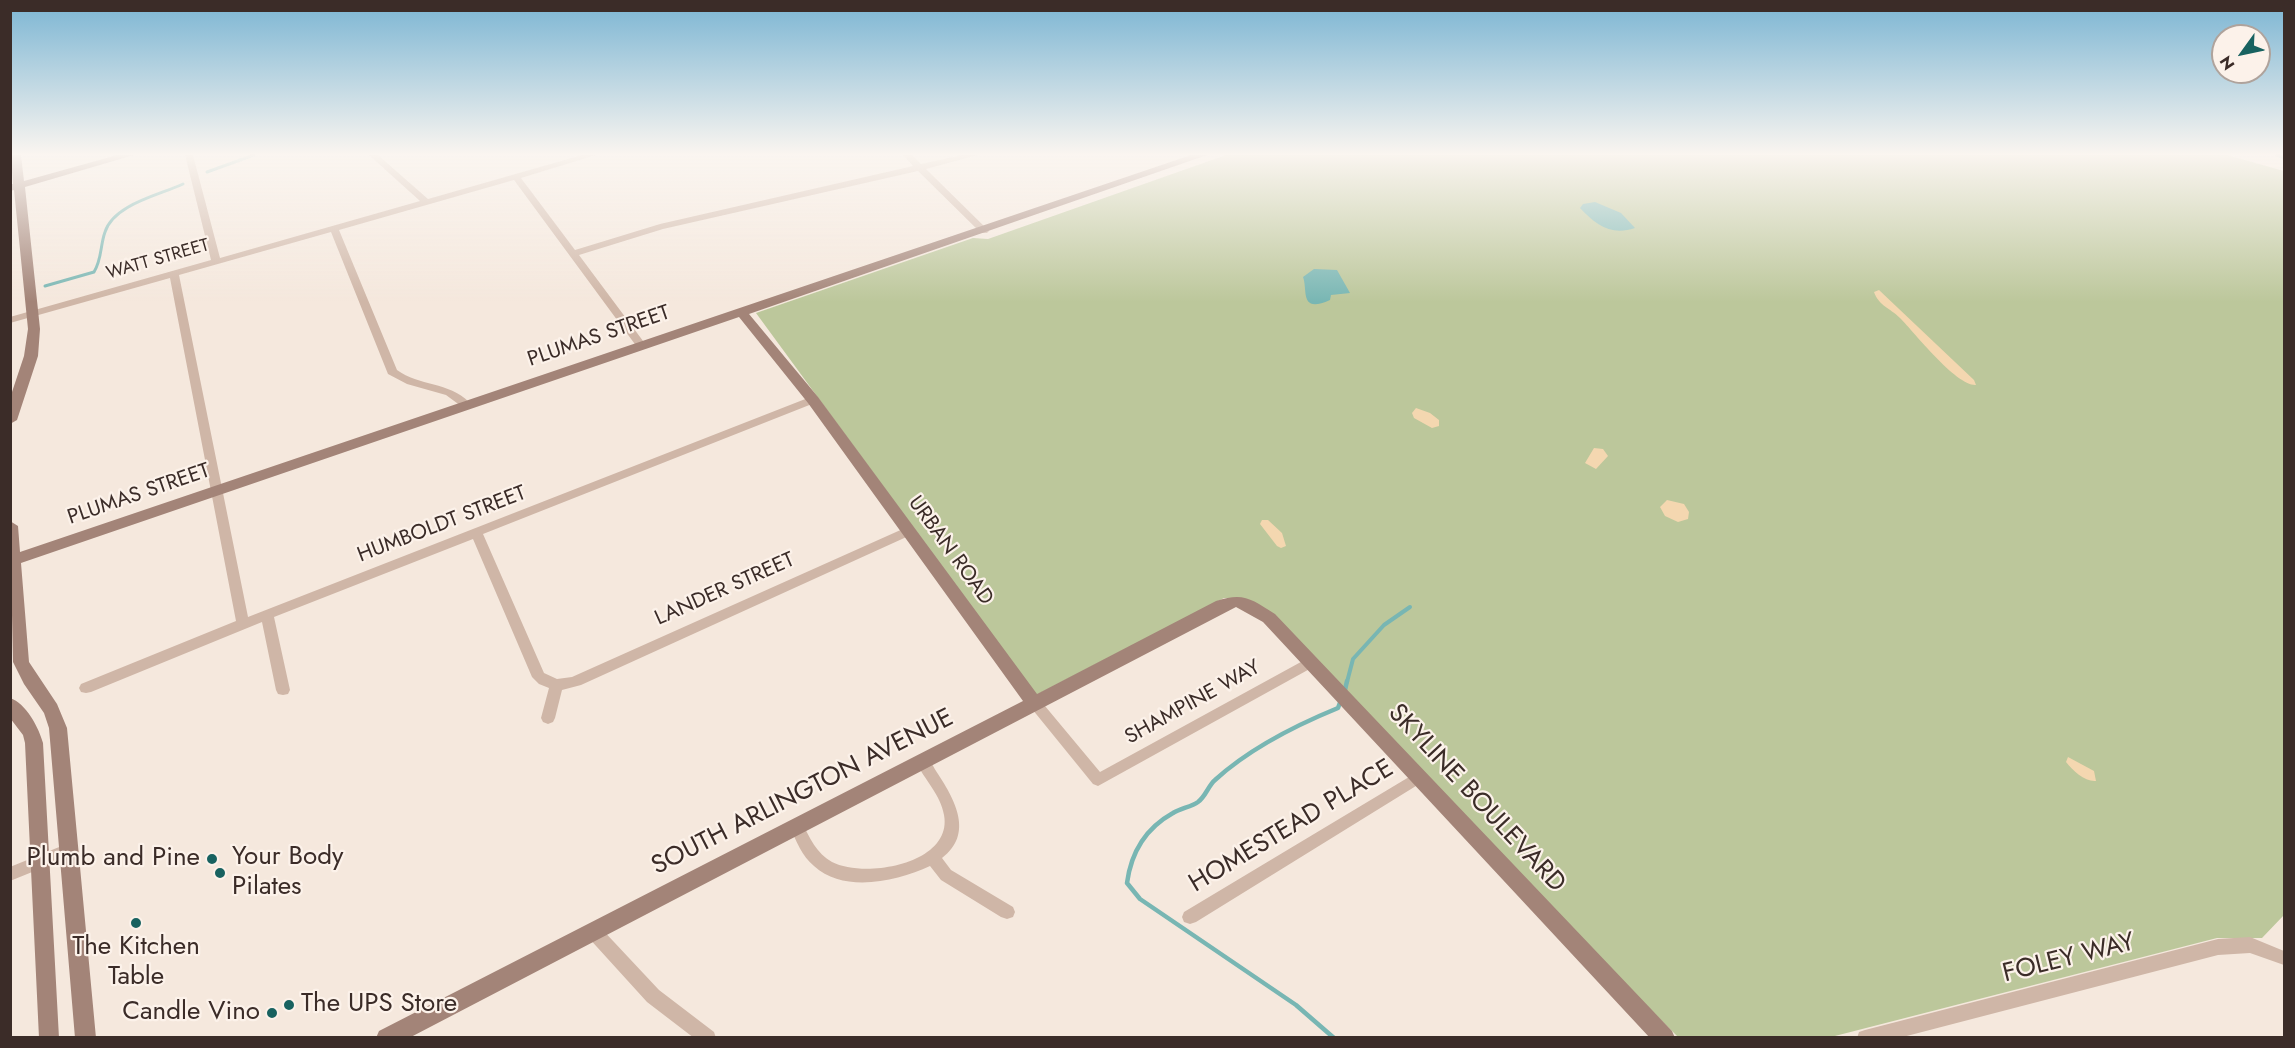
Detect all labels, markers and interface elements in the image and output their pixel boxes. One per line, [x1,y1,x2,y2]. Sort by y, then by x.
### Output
north arrow [2211,24,2271,84]
text: N [2214,51,2240,75]
street label: WATT STREET [104,235,212,285]
street label: PLUMAS STREET [525,301,673,373]
street label: PLUMAS STREET [65,459,213,531]
street label: HUMBOLDT STREET [354,481,530,569]
street label: URBAN ROAD [902,492,998,610]
street label: LANDER STREET [651,548,799,632]
street label: SHAMPINE WAY [1121,655,1265,751]
street label: SKYLINE BOULEVARD [1381,698,1571,900]
street label: SOUTH ARLINGTON AVENUE [647,703,959,883]
street label: HOMESTEAD PLACE [1184,754,1400,900]
place label: Your Body Pilates [232,842,344,904]
place label: Plumb and Pine [26,843,200,875]
marker: Plumb and Pine [205,852,219,866]
marker: Your Body Pilates [213,866,227,880]
marker: The Kitchen Table [129,916,143,930]
street label: FOLEY WAY [2000,928,2138,990]
place label: The Kitchen Table [72,932,200,994]
place label: The UPS Store [301,989,457,1021]
place label: Candle Vino [122,997,260,1029]
marker: The UPS Store [282,998,296,1012]
marker: Candle Vino [265,1006,279,1020]

